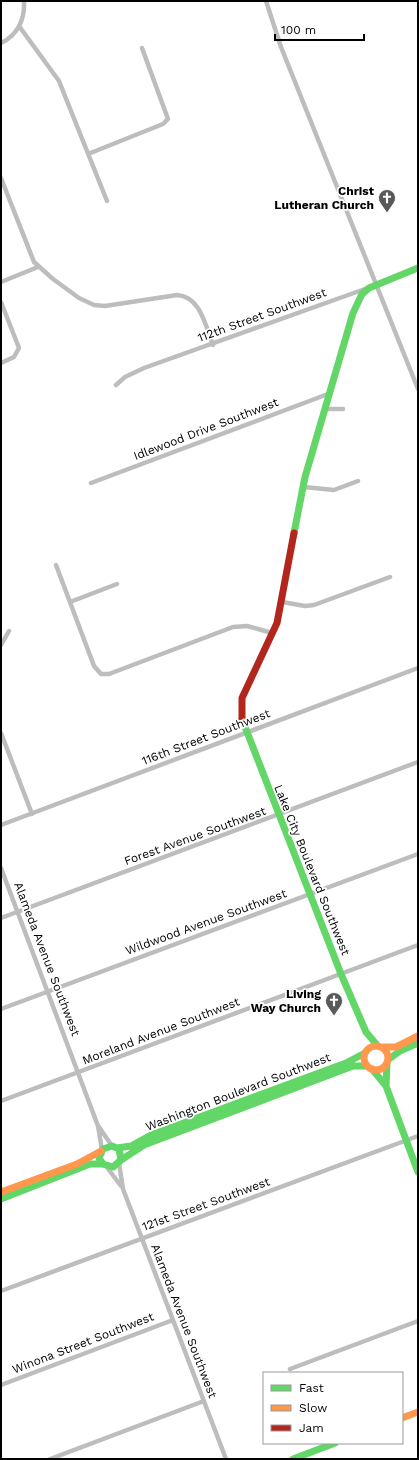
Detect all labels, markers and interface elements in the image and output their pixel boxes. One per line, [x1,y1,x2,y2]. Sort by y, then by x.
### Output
scale bar [275,16,364,42]
text: 100 m [281,23,316,37]
place label: Christ Lutheran Church [274,184,375,212]
church icon: Christ Lutheran Church [377,188,397,213]
street label: 112th Street Southwest [196,285,328,345]
street label: Idlewood Drive Southwest [132,395,280,463]
street label: 116th Street Southwest [140,706,272,768]
street label: Lake City Boulevard Southwest [271,783,353,957]
street label: Forest Avenue Southwest [122,804,268,868]
street label: Alameda Avenue Southwest [11,880,83,1038]
street label: Wildwood Avenue Southwest [123,886,289,958]
place label: Living Way Church [251,987,321,1015]
church icon: Living Way Church [324,991,344,1016]
street label: Moreland Avenue Southwest [80,994,242,1068]
street label: Washington Boulevard Southwest [143,1050,333,1134]
street label: 121st Street Southwest [140,1174,272,1234]
street label: Alameda Avenue Southwest [148,1242,220,1400]
street label: Winona Street Southwest [10,1310,156,1376]
legend [263,1372,403,1444]
text: Fast [299,1381,324,1395]
text: Slow [299,1401,327,1415]
text: Jam [299,1421,324,1435]

